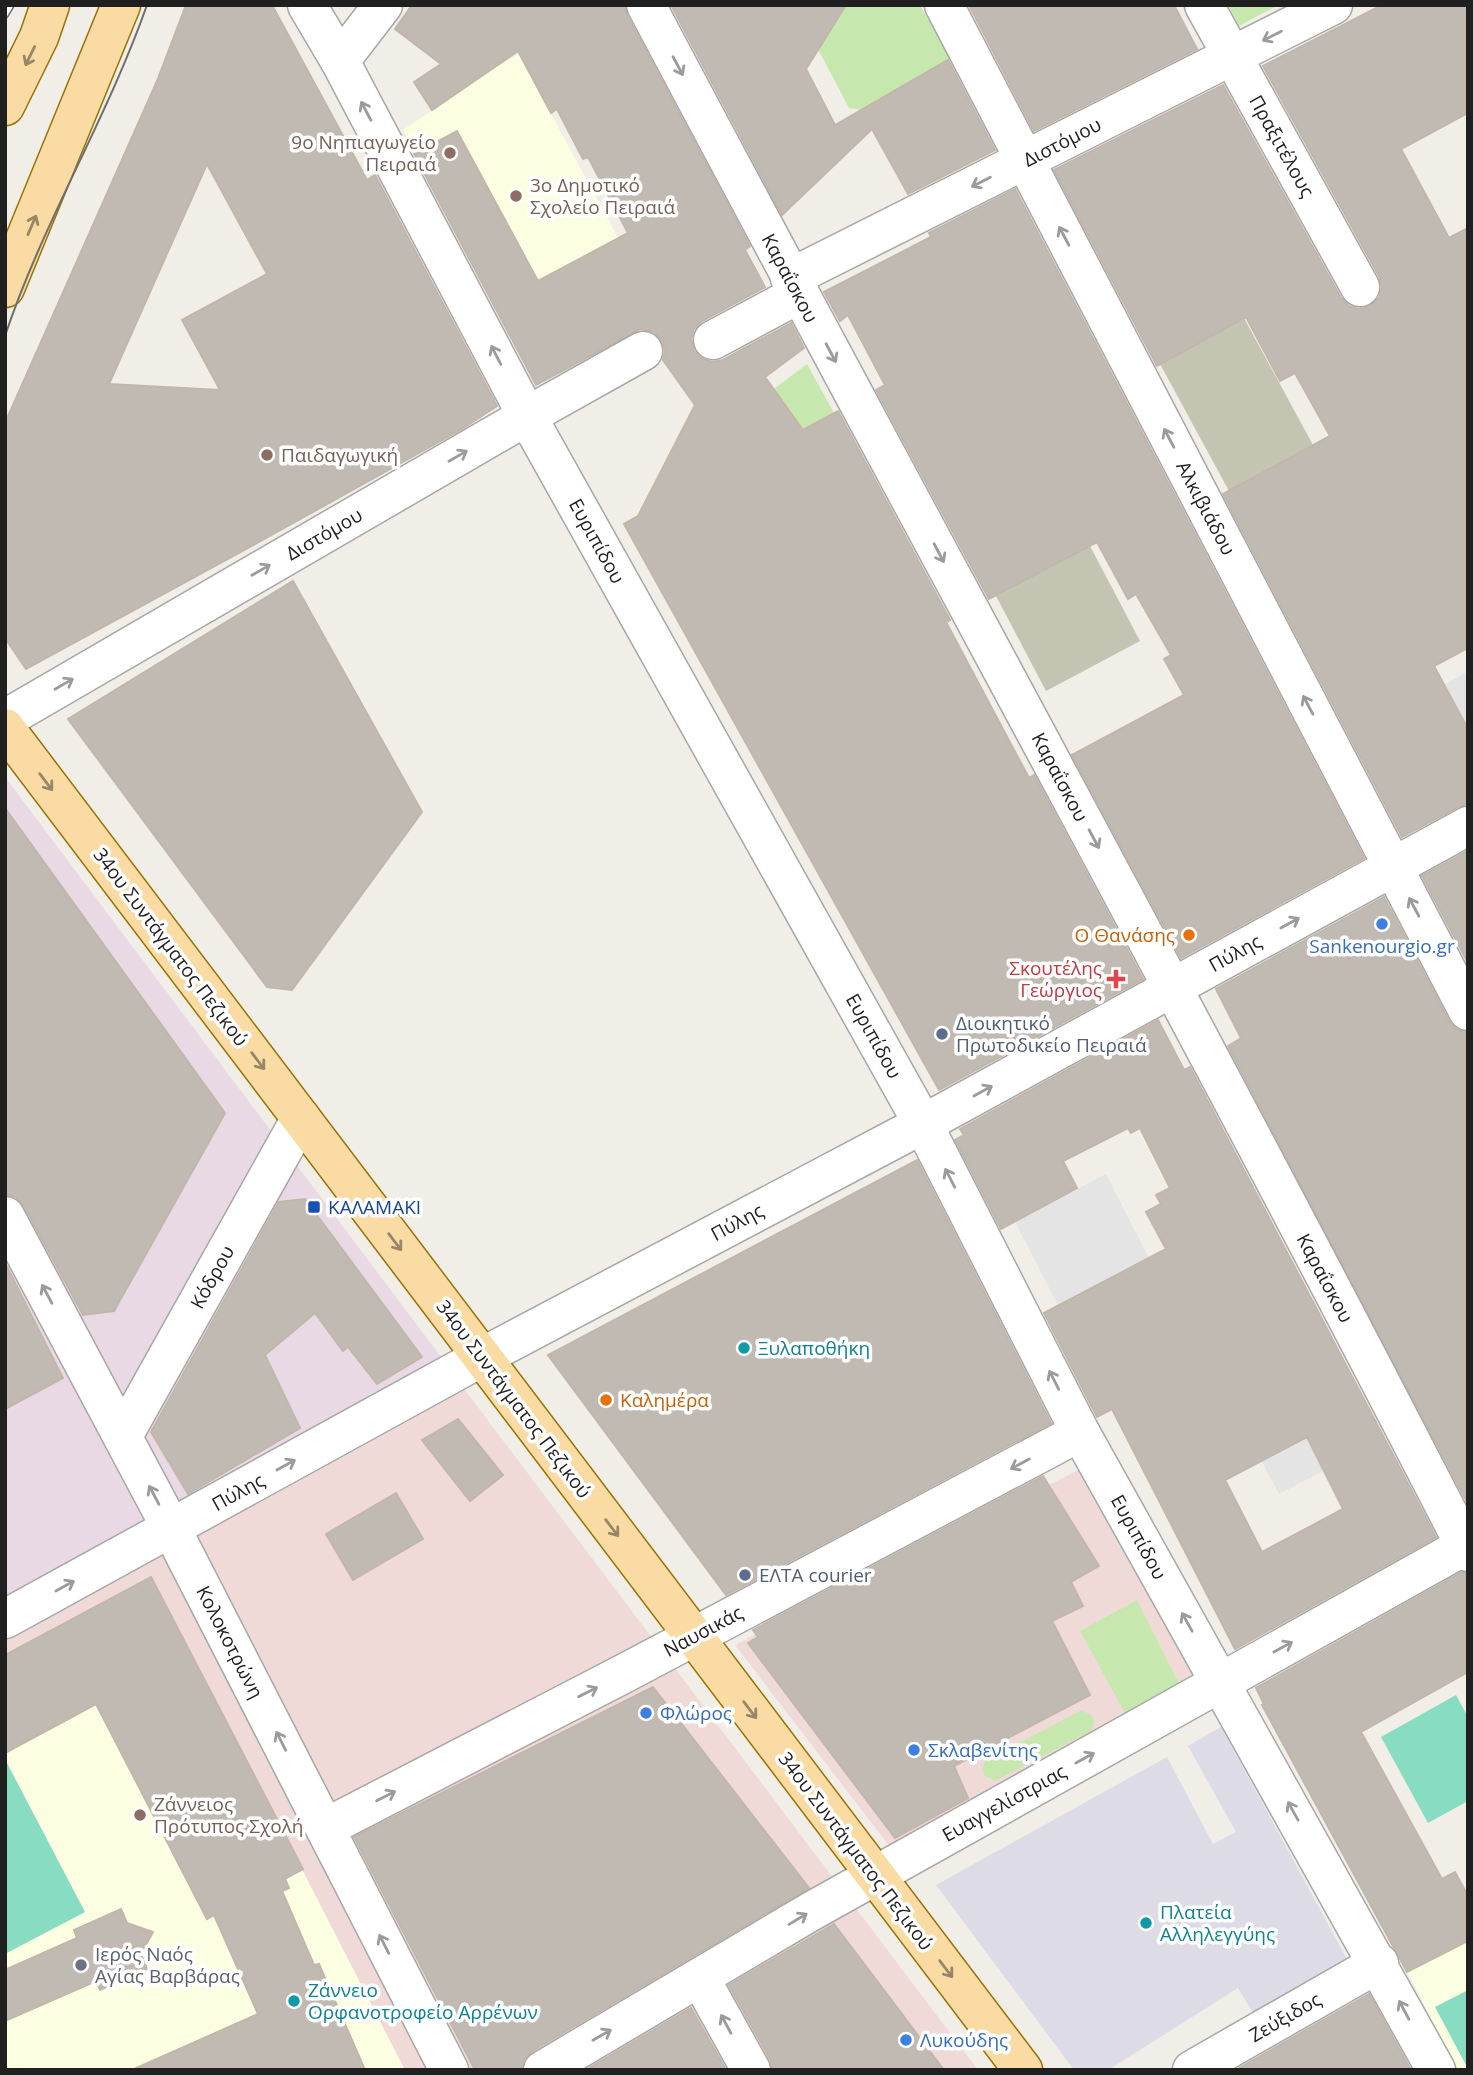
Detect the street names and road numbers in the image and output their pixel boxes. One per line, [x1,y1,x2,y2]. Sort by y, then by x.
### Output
street label: Πραξιτέλους [1243,90,1321,202]
street label: Διστόμου [1019,111,1105,173]
street label: Καραΐσκου [756,229,824,327]
street label: Αλκιβιάδου [1170,456,1242,560]
street label: Ευριπίδου [563,494,631,588]
street label: Διστόμου [281,502,367,566]
street label: Καραΐσκου [1026,728,1094,826]
street label: 34ου Συντάγματος Πεζικού [88,843,254,1051]
street label: Πύλης [1204,928,1266,978]
street label: Ευριπίδου [840,989,908,1083]
street label: Πύλης [706,1197,768,1247]
street label: Καραΐσκου [1291,1229,1359,1327]
street label: Κόδρου [184,1241,240,1313]
street label: 34ου Συντάγματος Πεζικού [431,1295,597,1503]
street label: Πύλης [207,1467,269,1517]
street label: Ευριπίδου [1105,1490,1173,1584]
street label: Κολοκοτρώνη [190,1581,270,1703]
street label: Ναυσικάς [659,1599,747,1663]
street label: 34ου Συντάγματος Πεζικού [773,1747,939,1955]
street label: Ευαγγελίστριας [937,1758,1071,1848]
street label: Ζεύξιδος [1244,1986,1326,2048]

